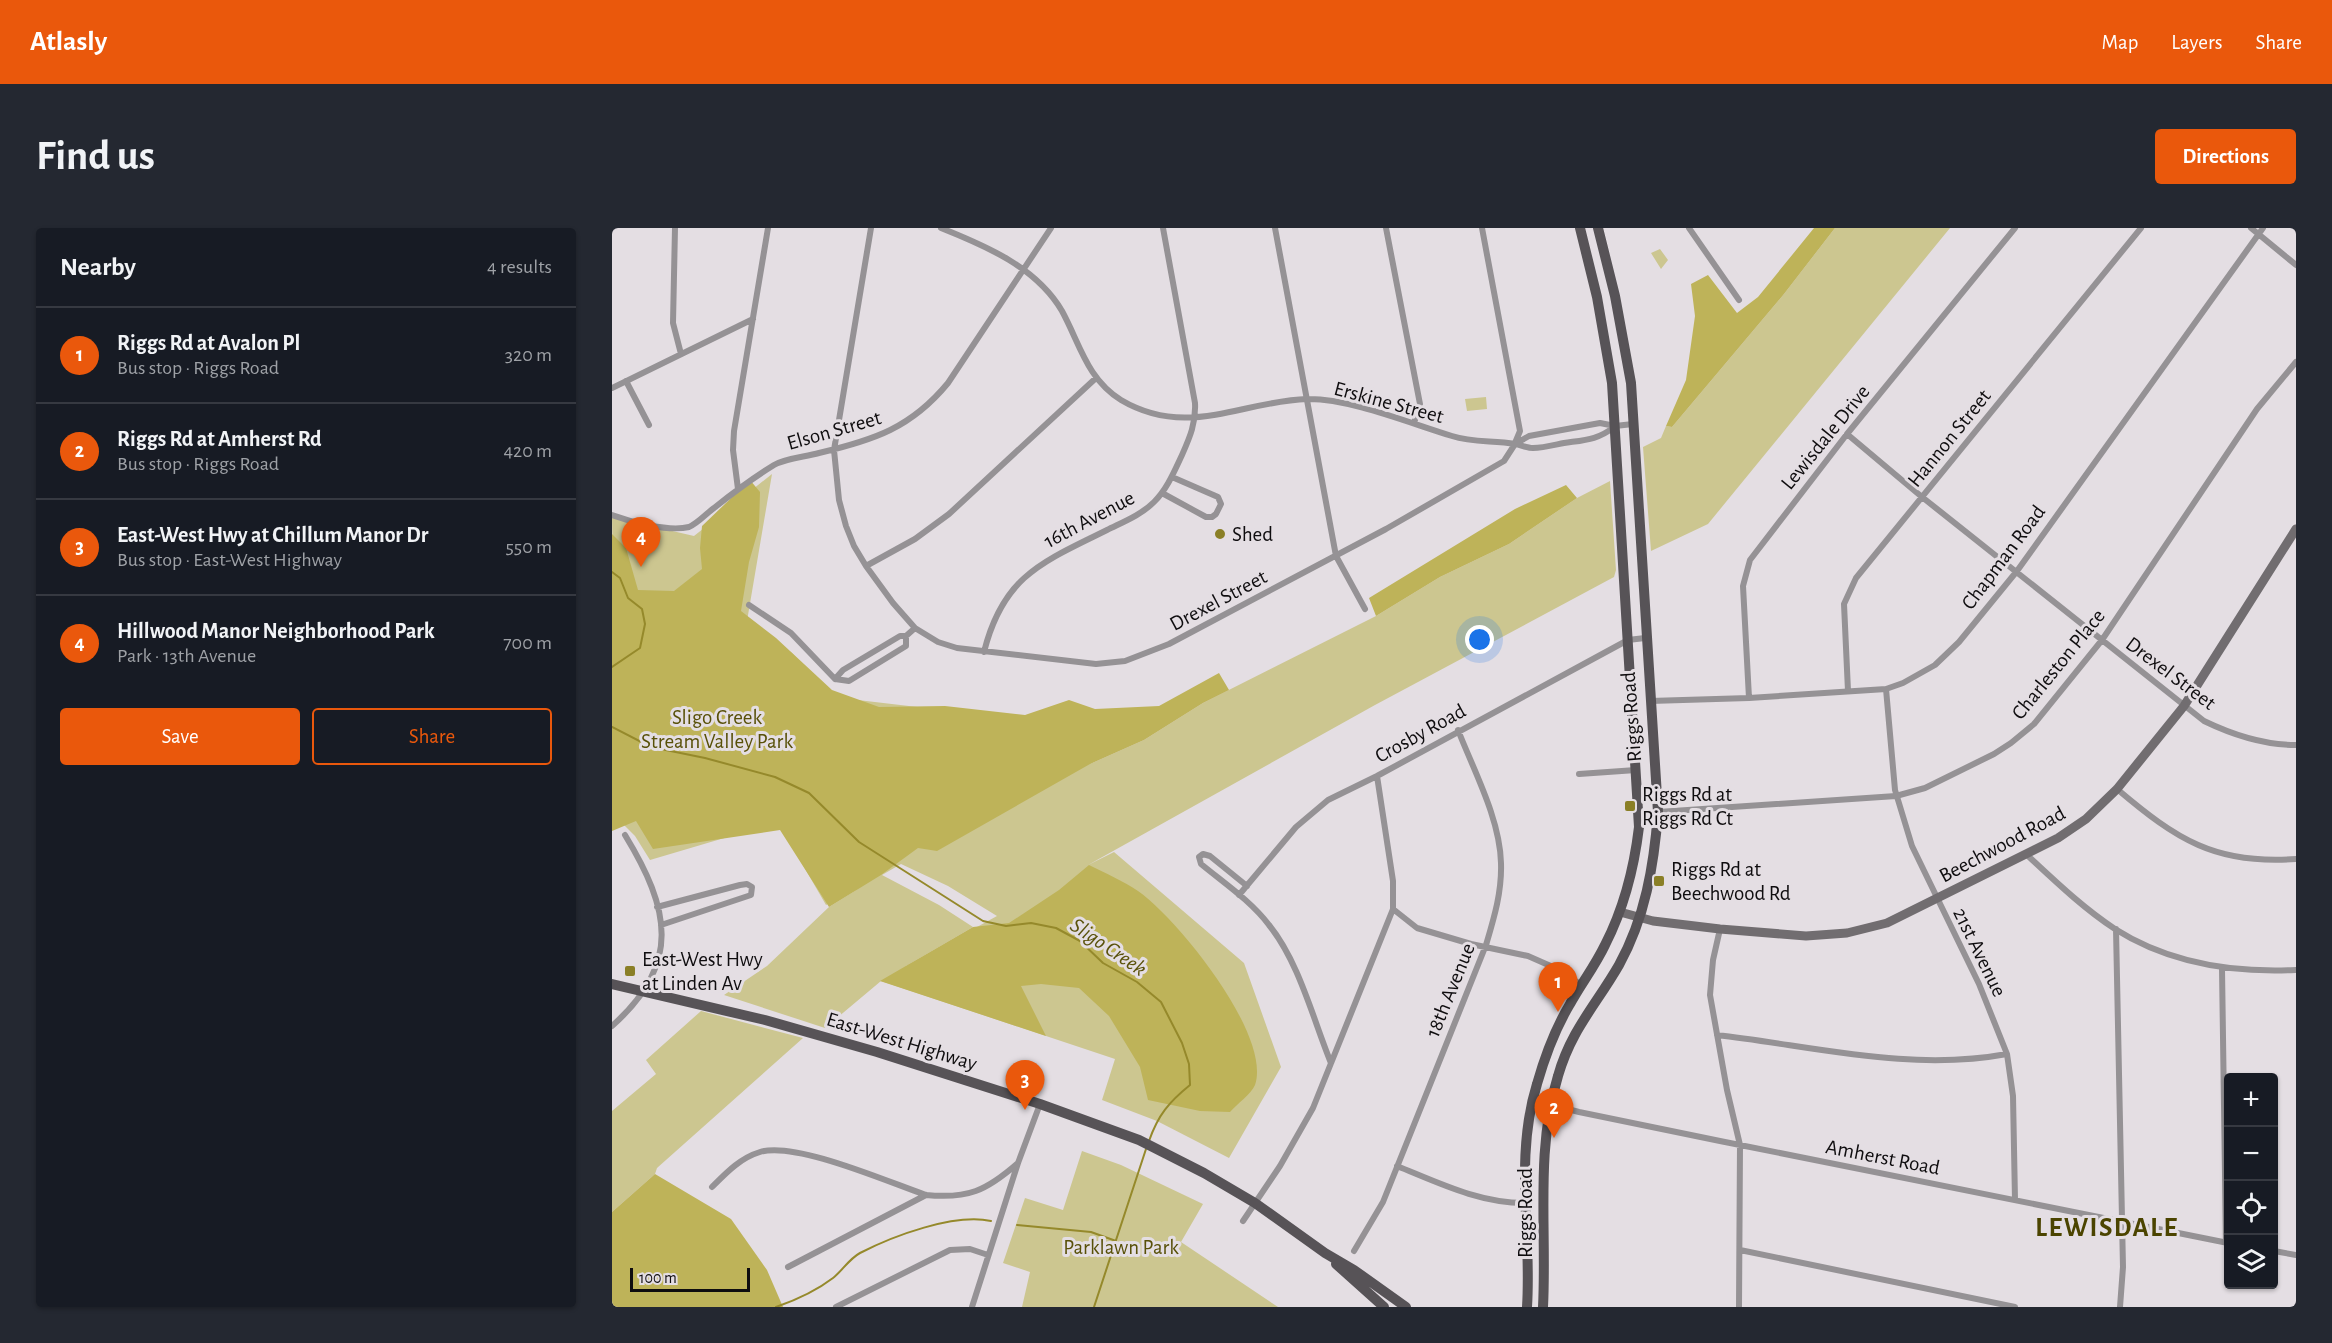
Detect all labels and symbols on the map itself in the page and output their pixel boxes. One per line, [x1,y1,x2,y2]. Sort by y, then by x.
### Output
street label: Erskine Street [1332,378,1446,427]
street label: Lewisdale Drive [1777,381,1874,494]
street label: Hannon Street [1904,385,1995,491]
street label: Elson Street [785,407,884,454]
street label: 16th Avenue [1040,487,1138,552]
street label: Chapman Road [1958,501,2049,613]
pin: 4 [621,518,660,567]
place label: Shed [1232,524,1273,545]
marker: Shed [1213,527,1227,541]
street label: Drexel Street [1166,566,1270,635]
street label: Charleston Place [2008,605,2109,723]
your location [1465,625,1494,654]
street label: Drexel Street [2122,633,2220,714]
street label: Riggs Road [1618,671,1645,763]
street label: Crosby Road [1371,700,1469,767]
park label: Sligo Creek Stream Valley Park [641,707,793,752]
place label: Riggs Rd at Riggs Rd Ct [1642,784,1733,829]
marker: Riggs Rd at Riggs Rd Ct [1623,799,1637,813]
street label: Beechwood Road [1936,802,2069,886]
place label: Riggs Rd at Beechwood Rd [1671,859,1791,904]
marker: Riggs Rd at Beechwood Rd [1652,874,1666,888]
street label: 21st Avenue [1949,905,2010,1000]
water label: Sligo Creek [1066,914,1150,980]
street label: 18th Avenue [1422,940,1479,1040]
place label: East-West Hwy at Linden Av [642,949,763,994]
pin: 1 [1538,962,1578,1012]
marker: East-West Hwy at Linden Av [623,964,637,978]
street label: East-West Highway [824,1009,980,1074]
pin: 3 [1006,1060,1044,1110]
pin: 2 [1534,1088,1574,1138]
street label: Amherst Road [1824,1136,1942,1179]
street label: Riggs Road [1515,1168,1536,1258]
district label: LEWISDALE [2035,1214,2179,1241]
park label: Parklawn Park [1063,1237,1179,1258]
scale bar [630,1265,750,1292]

